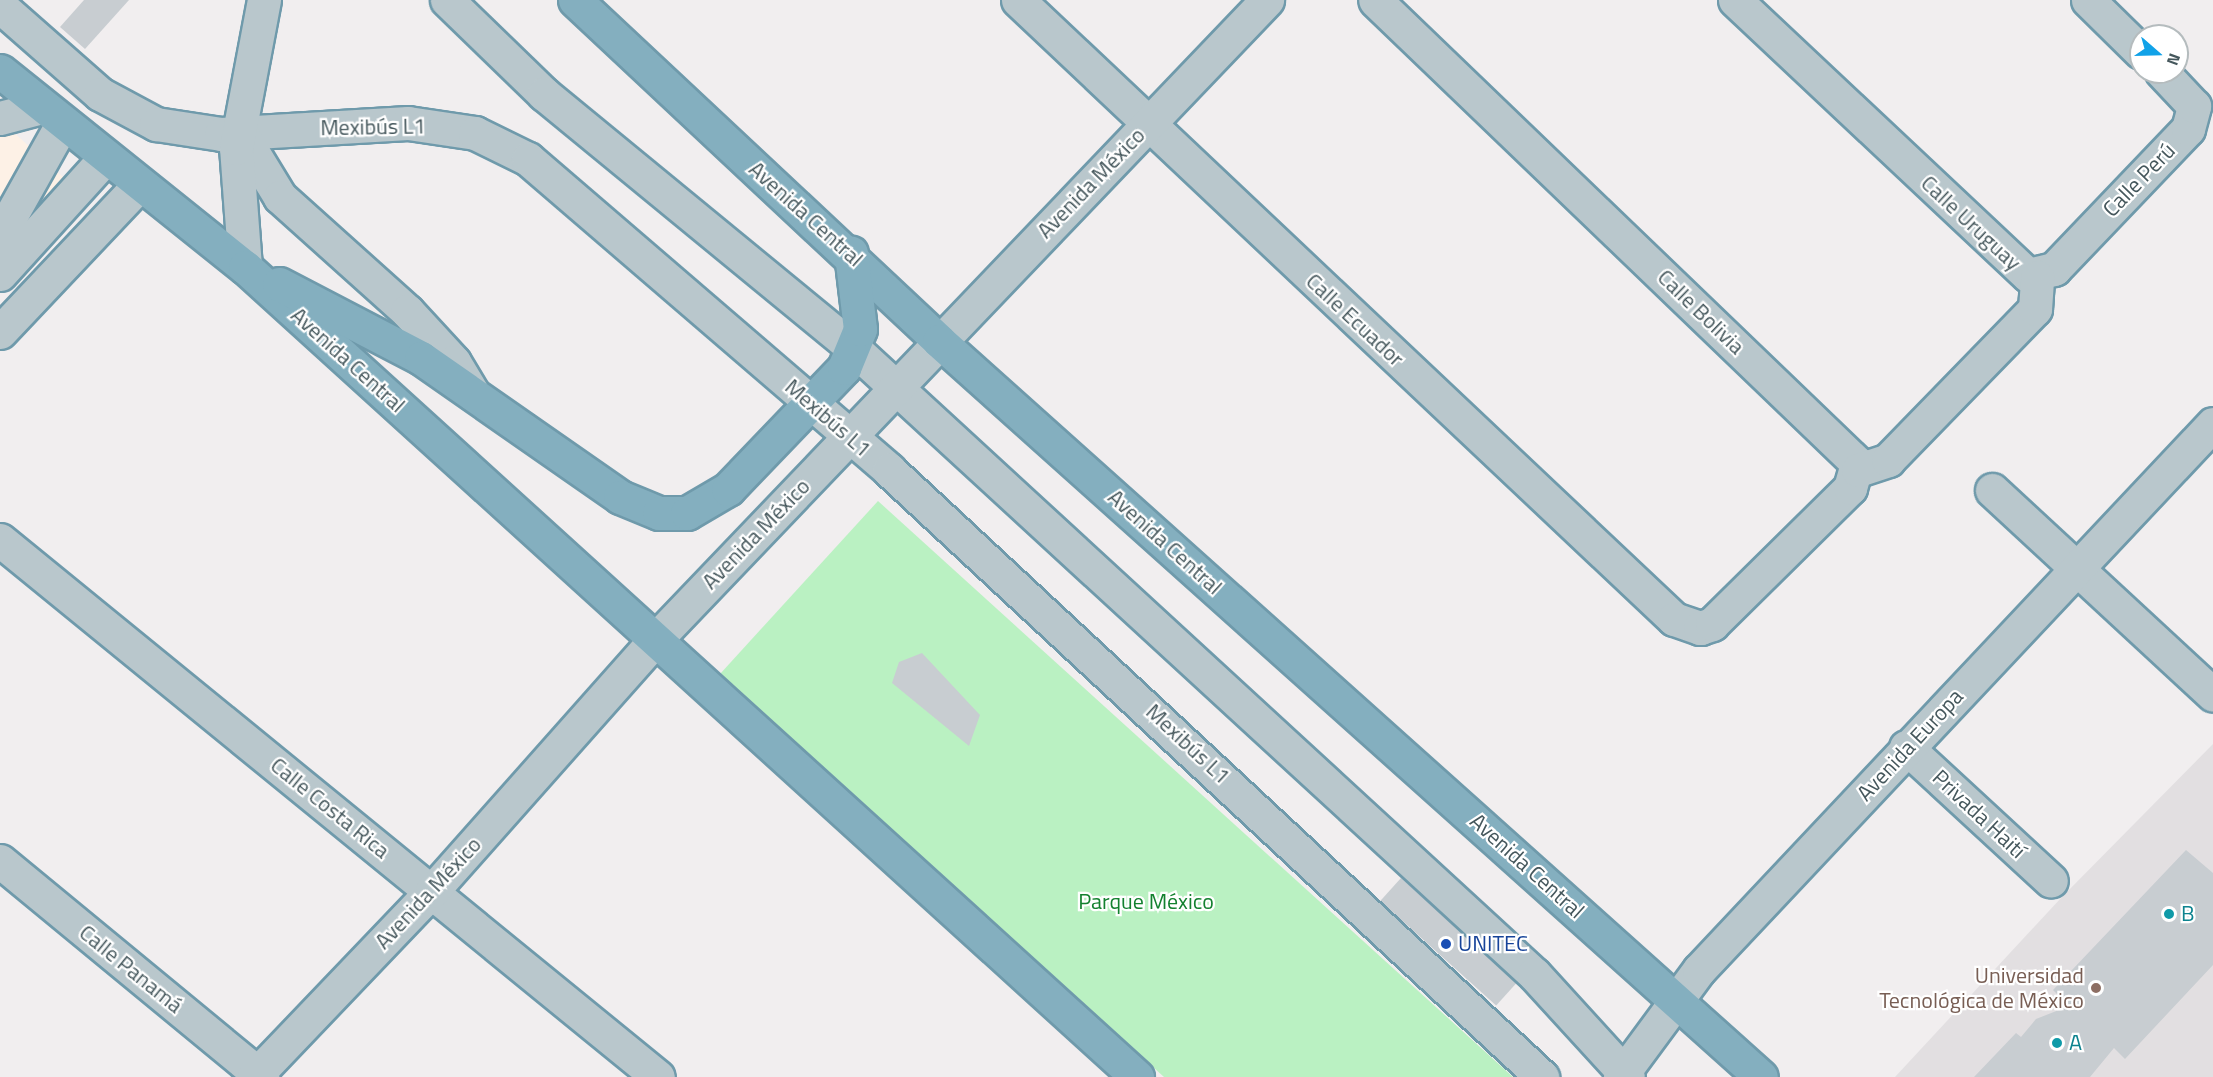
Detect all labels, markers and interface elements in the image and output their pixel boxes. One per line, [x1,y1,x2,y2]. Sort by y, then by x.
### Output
north arrow [2129,24,2189,84]
text: N [2161,50,2187,69]
street label: Mexibús L1 [320,113,426,141]
street label: Avenida México [1032,122,1150,244]
street label: Calle Perú [2097,138,2181,222]
street label: Avenida Central [744,156,868,272]
street label: Calle Uruguay [1916,170,2026,276]
street label: Calle Bolivia [1652,264,1750,360]
street label: Calle Ecuador [1301,268,1409,372]
street label: Avenida Central [286,302,410,418]
street label: Mexibús L1 [780,373,876,463]
street label: Avenida México [697,473,815,595]
street label: Avenida Central [1103,484,1227,600]
street label: Avenida Europa [1851,683,1969,807]
street label: Mexibús L1 [1140,698,1236,790]
street label: Calle Costa Rica [265,752,395,864]
street label: Privada Haití [1927,764,2031,864]
street label: Avenida Central [1465,808,1589,924]
street label: Avenida México [369,831,487,955]
park label: Parque México [1078,889,1214,915]
place label: B [2181,901,2195,927]
marker: B [2162,907,2176,921]
street label: Calle Panamá [74,919,188,1019]
place label: UNITEC [1458,931,1528,957]
marker: UNITEC [1439,937,1453,951]
place label: Universidad Tecnológica de México [1879,962,2084,1014]
marker: Universidad Tecnológica de México [2089,981,2103,995]
place label: A [2069,1030,2082,1056]
marker: A [2050,1036,2064,1050]

